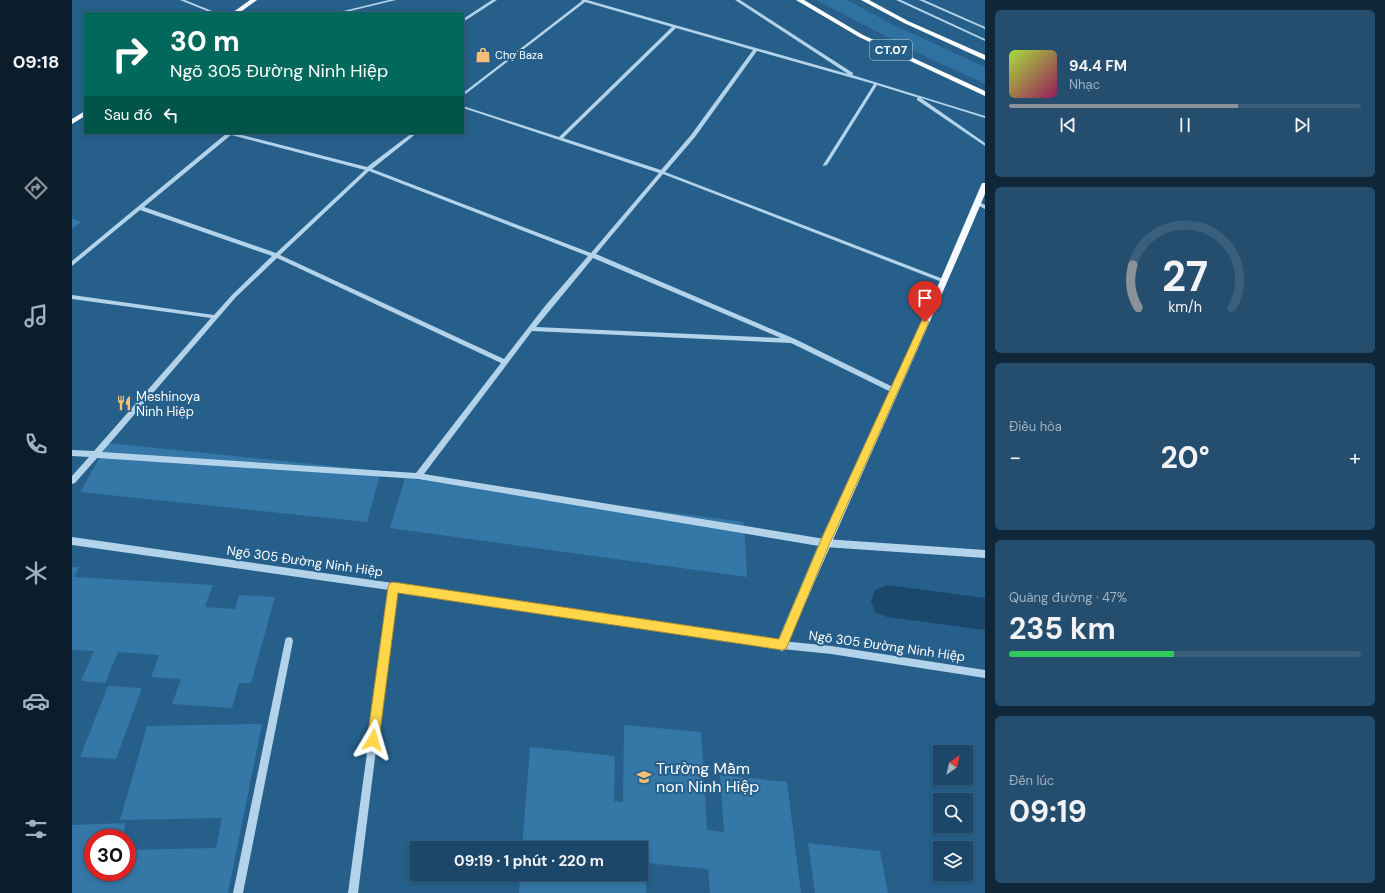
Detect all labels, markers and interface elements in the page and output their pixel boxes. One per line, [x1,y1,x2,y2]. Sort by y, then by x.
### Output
text: 30 m [170,23,240,60]
icon: right [104,28,156,80]
road number: CT.07 [870,40,912,60]
shop icon: Chợ Baza [474,46,492,64]
place label: Chợ Baza [495,48,543,62]
text: 09:18 [13,50,59,74]
text: 94.4 FM [1069,56,1127,76]
text: Ngõ 305 Đường Ninh Hiệp [170,59,388,83]
text: Nhạc [1069,76,1100,93]
icon: left [160,104,182,126]
text: Sau đó [104,105,152,125]
icon: previous [1057,114,1079,136]
icon: pause [1174,114,1196,136]
icon: next [1291,114,1313,136]
icon: directions [22,174,50,202]
text: 27 [1162,250,1208,304]
pin [908,281,942,322]
icon: arrive [914,287,936,309]
text: km/h [1168,297,1202,315]
icon: music [22,302,50,330]
place label: Meshinoya Ninh Hiệp [136,388,200,420]
restaurant icon: Meshinoya Ninh Hiệp [115,394,133,412]
text: Điều hòa [1009,418,1062,435]
icon: phone [22,430,50,458]
text: 20° [1160,438,1210,477]
text: − [1009,443,1021,472]
text: + [1349,443,1361,472]
street label: Ngõ 305 Đường Ninh Hiệp [226,542,384,580]
icon: climate [22,559,50,587]
text: Quãng đường · 47% [1009,589,1127,606]
text: 235 km [1009,609,1116,648]
street label: Ngõ 305 Đường Ninh Hiệp [808,627,966,665]
icon: car [22,687,50,715]
position arrow [352,719,394,761]
north arrow [933,745,973,785]
map controls [933,745,973,881]
place label: Trường Mầm non Ninh Hiệp [656,758,759,797]
school or university icon: Trường Mầm non Ninh Hiệp [635,768,653,786]
text: Đến lúc [1009,772,1054,789]
text: 09:19 [1009,792,1087,831]
button: search [933,793,973,833]
icon: filters [22,815,50,843]
speed limit sign: 30 [84,829,136,881]
button: layers [933,841,973,881]
text: 09:19 · 1 phút · 220 m [454,851,604,871]

